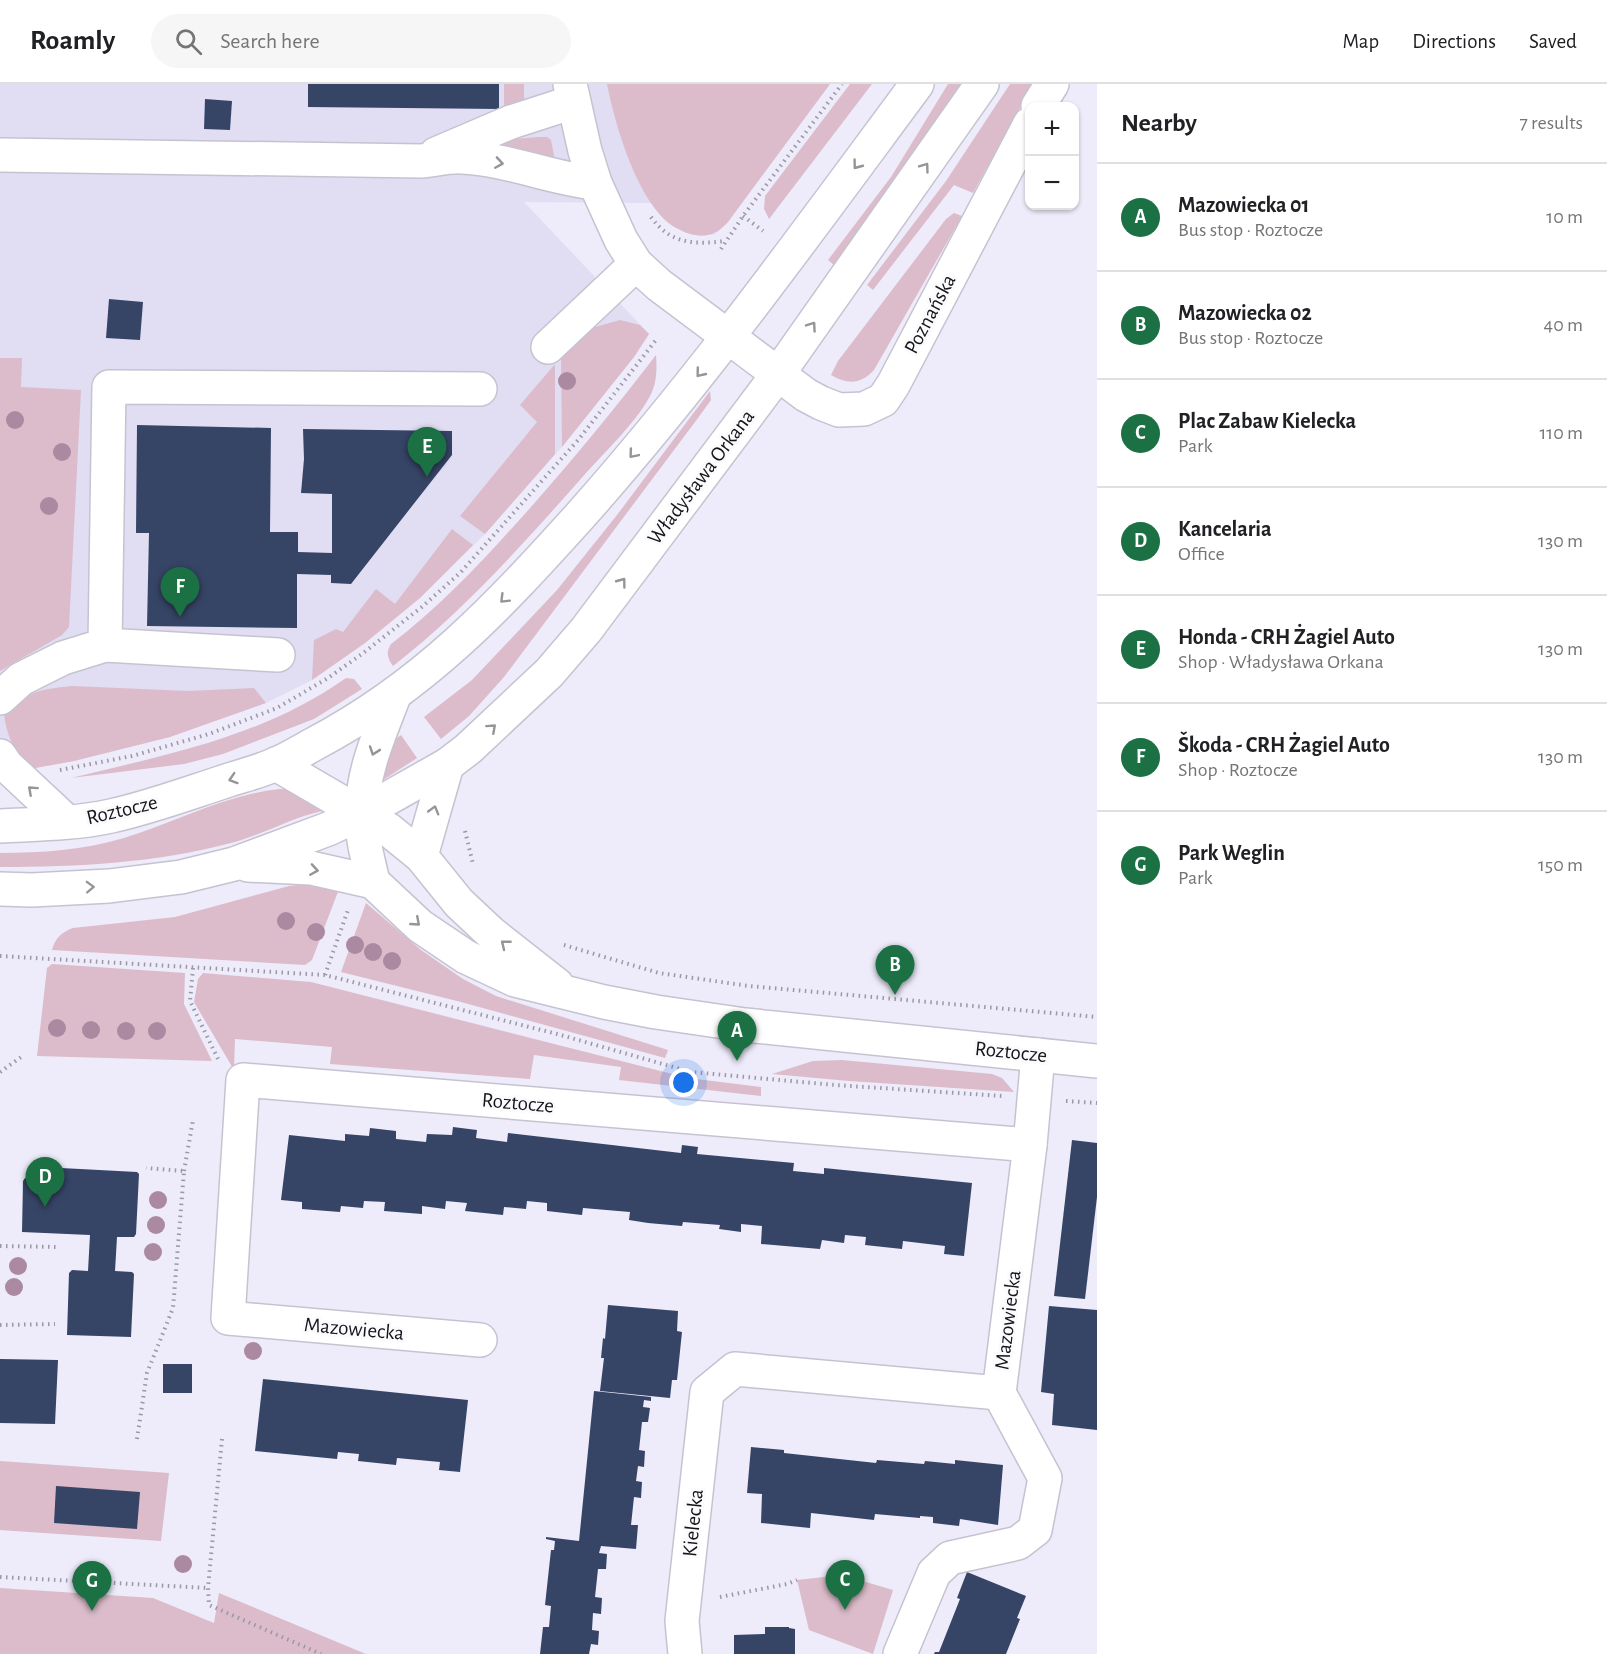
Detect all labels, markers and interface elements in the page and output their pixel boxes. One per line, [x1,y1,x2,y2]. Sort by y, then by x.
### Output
search box [151,14,571,68]
icon: search [172,25,205,58]
text: Roamly [30,27,115,55]
text: Search here [220,30,320,52]
text: Map [1343,31,1379,52]
text: Directions [1412,31,1496,52]
text: Saved [1529,31,1577,52]
map controls [1025,102,1079,210]
button: + [1025,102,1079,156]
text: Nearby [1121,110,1197,136]
text: 7 results [1519,113,1583,133]
one-way arrow [494,156,504,169]
button: − [1025,156,1079,210]
one-way arrow [853,158,864,169]
one-way arrow [918,163,929,174]
text: Mazowiecka 01 [1178,194,1309,216]
text: A [1135,207,1147,227]
text: 10 m [1546,207,1583,227]
text: Bus stop · Roztocze [1178,220,1323,240]
street label: Poznańska [900,271,960,357]
text: Mazowiecka 02 [1178,302,1312,324]
text: B [1135,315,1146,335]
text: 40 m [1544,315,1583,335]
one-way arrow [805,322,816,333]
text: Bus stop · Roztocze [1178,328,1323,348]
one-way arrow [696,366,707,377]
street label: Władysława Orkana [644,405,759,548]
text: Plac Zabaw Kielecka [1178,410,1356,432]
text: C [1135,423,1146,443]
text: 110 m [1539,423,1583,443]
pin: E [408,428,446,477]
text: Park [1178,436,1213,456]
one-way arrow [630,447,641,458]
text: Kancelaria [1178,518,1272,540]
text: D [1134,531,1147,551]
text: 130 m [1538,531,1583,551]
text: Office [1178,544,1225,564]
pin: F [160,568,200,617]
one-way arrow [614,578,625,589]
one-way arrow [500,592,510,603]
text: Honda - CRH Żagiel Auto [1178,626,1395,648]
text: E [1135,639,1146,659]
text: 130 m [1538,639,1583,659]
text: Shop · Władysława Orkana [1178,652,1384,672]
one-way arrow [485,724,496,735]
text: Škoda - CRH Żagiel Auto [1178,734,1390,756]
one-way arrow [368,745,381,755]
text: F [1136,747,1145,767]
text: 130 m [1538,747,1583,767]
text: Shop · Roztocze [1178,760,1298,780]
one-way arrow [228,771,239,784]
one-way arrow [28,786,39,797]
street label: Roztocze [84,792,160,828]
one-way arrow [427,805,439,816]
text: Park Weglin [1178,842,1285,864]
text: G [1135,855,1146,875]
text: 150 m [1538,855,1583,875]
one-way arrow [309,863,318,875]
text: Park [1178,868,1213,888]
one-way arrow [86,881,95,894]
one-way arrow [409,915,420,926]
one-way arrow [501,941,512,952]
pin: B [876,946,914,995]
pin: A [718,1012,756,1061]
street label: Roztocze [974,1038,1048,1066]
your location [669,1068,698,1097]
street label: Roztocze [481,1089,555,1117]
pin: D [26,1158,64,1207]
street label: Mazowiecka [991,1269,1025,1371]
street label: Mazowiecka [303,1314,405,1344]
street label: Kielecka [679,1488,707,1558]
pin: C [826,1560,864,1610]
pin: G [72,1562,112,1611]

